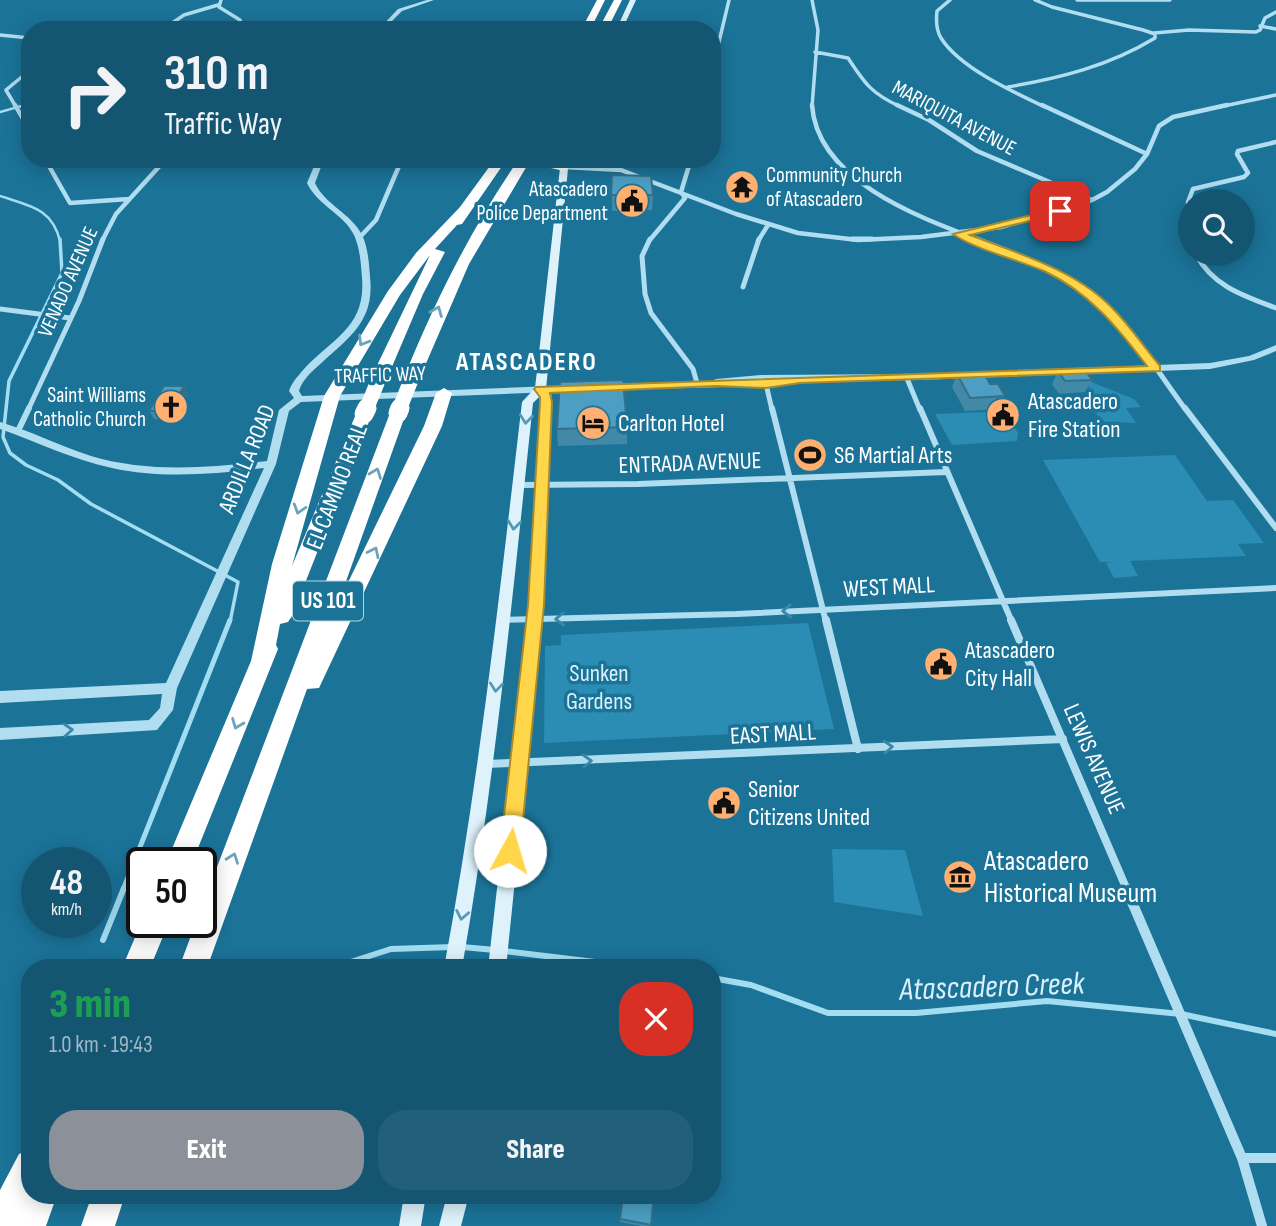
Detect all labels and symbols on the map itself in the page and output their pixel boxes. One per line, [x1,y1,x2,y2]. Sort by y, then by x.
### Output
street label: MARIQUITA AVENUE [888,75,1020,161]
place label: Community Church of Atascadero [766,163,902,212]
temple icon: Community Church of Atascadero [723,168,761,206]
place label: Atascadero Police Department [476,177,608,226]
pin [1030,181,1090,241]
public building icon: Atascadero Police Department [613,182,651,220]
street label: VENADO AVENUE [33,223,103,341]
one-way arrow [429,306,443,318]
one-way arrow [358,334,371,347]
district label: ATASCADERO [455,347,598,378]
street label: TRAFFIC WAY [334,361,426,389]
place label: Saint Williams Catholic Church [33,383,146,432]
place label: Atascadero Fire Station [1027,387,1121,444]
church icon: Saint Williams Catholic Church [152,388,190,426]
public building icon: Atascadero Fire Station [984,396,1022,434]
street label: ARDILLA ROAD [212,400,282,519]
hotel icon: Carlton Hotel [574,404,612,442]
place label: Carlton Hotel [618,409,724,438]
one-way arrow [519,414,534,425]
street label: EL CAMINO REAL [300,420,374,554]
sports icon: S6 Martial Arts [791,436,829,474]
place label: S6 Martial Arts [834,441,952,470]
street label: ENTRADA AVENUE [618,446,762,480]
one-way arrow [368,467,382,480]
one-way arrow [293,503,308,515]
one-way arrow [507,519,522,531]
one-way arrow [366,547,380,559]
street label: WEST MALL [843,570,936,604]
road number: US 101 [293,582,363,621]
one-way arrow [781,604,792,619]
one-way arrow [554,612,565,627]
place label: Atascadero City Hall [964,636,1055,693]
public building icon: Atascadero City Hall [922,645,960,683]
park label: Sunken Gardens [566,659,632,716]
one-way arrow [488,682,503,693]
street label: LEWIS AVENUE [1057,699,1131,819]
one-way arrow [231,717,245,729]
street label: EAST MALL [729,717,817,751]
one-way arrow [63,723,74,738]
one-way arrow [883,740,894,755]
one-way arrow [582,754,593,769]
place label: Senior Citizens United [748,775,870,832]
public building icon: Senior Citizens United [705,784,743,822]
position arrow [473,814,547,888]
place label: Atascadero Historical Museum [983,845,1157,910]
speed limit sign: 50 [126,847,217,938]
one-way arrow [225,852,239,864]
museum icon: Atascadero Historical Museum [941,858,979,896]
one-way arrow [455,909,470,921]
water label: Atascadero Creek [897,964,1086,1010]

